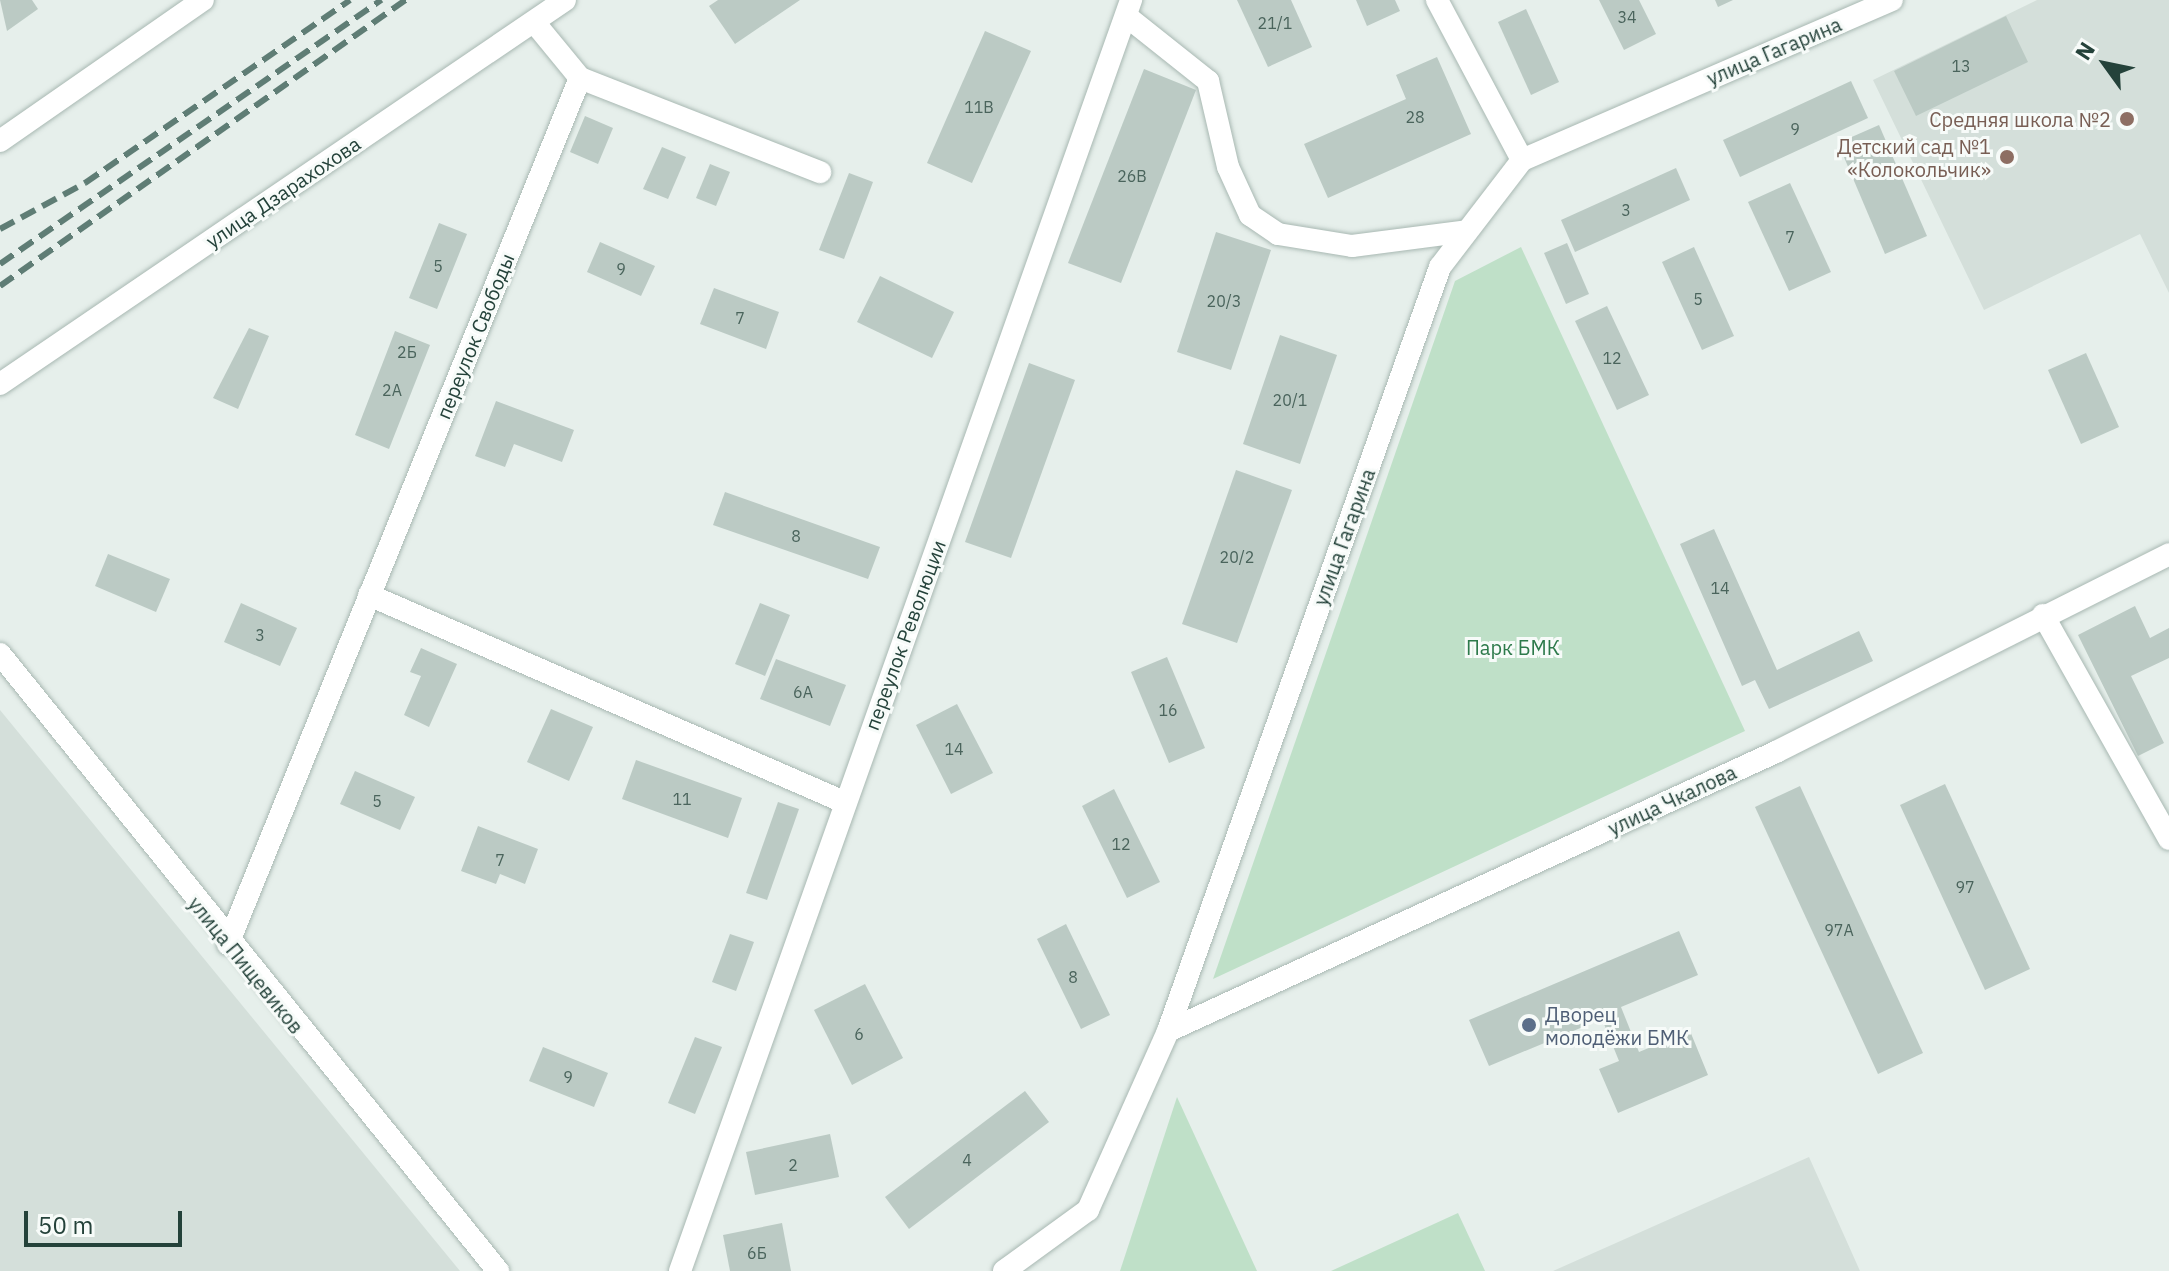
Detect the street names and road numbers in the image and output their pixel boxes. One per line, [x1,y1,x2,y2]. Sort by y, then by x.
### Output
street label: улица Гагарина [1703,12,1845,90]
street label: улица Дзарахохова [201,131,365,253]
street label: переулок Свободы [431,250,519,422]
street label: улица Гагарина [1308,465,1380,609]
street label: переулок Революции [859,537,951,733]
street label: улица Чкалова [1604,760,1740,840]
street label: улица Пищевиков [183,892,309,1038]

